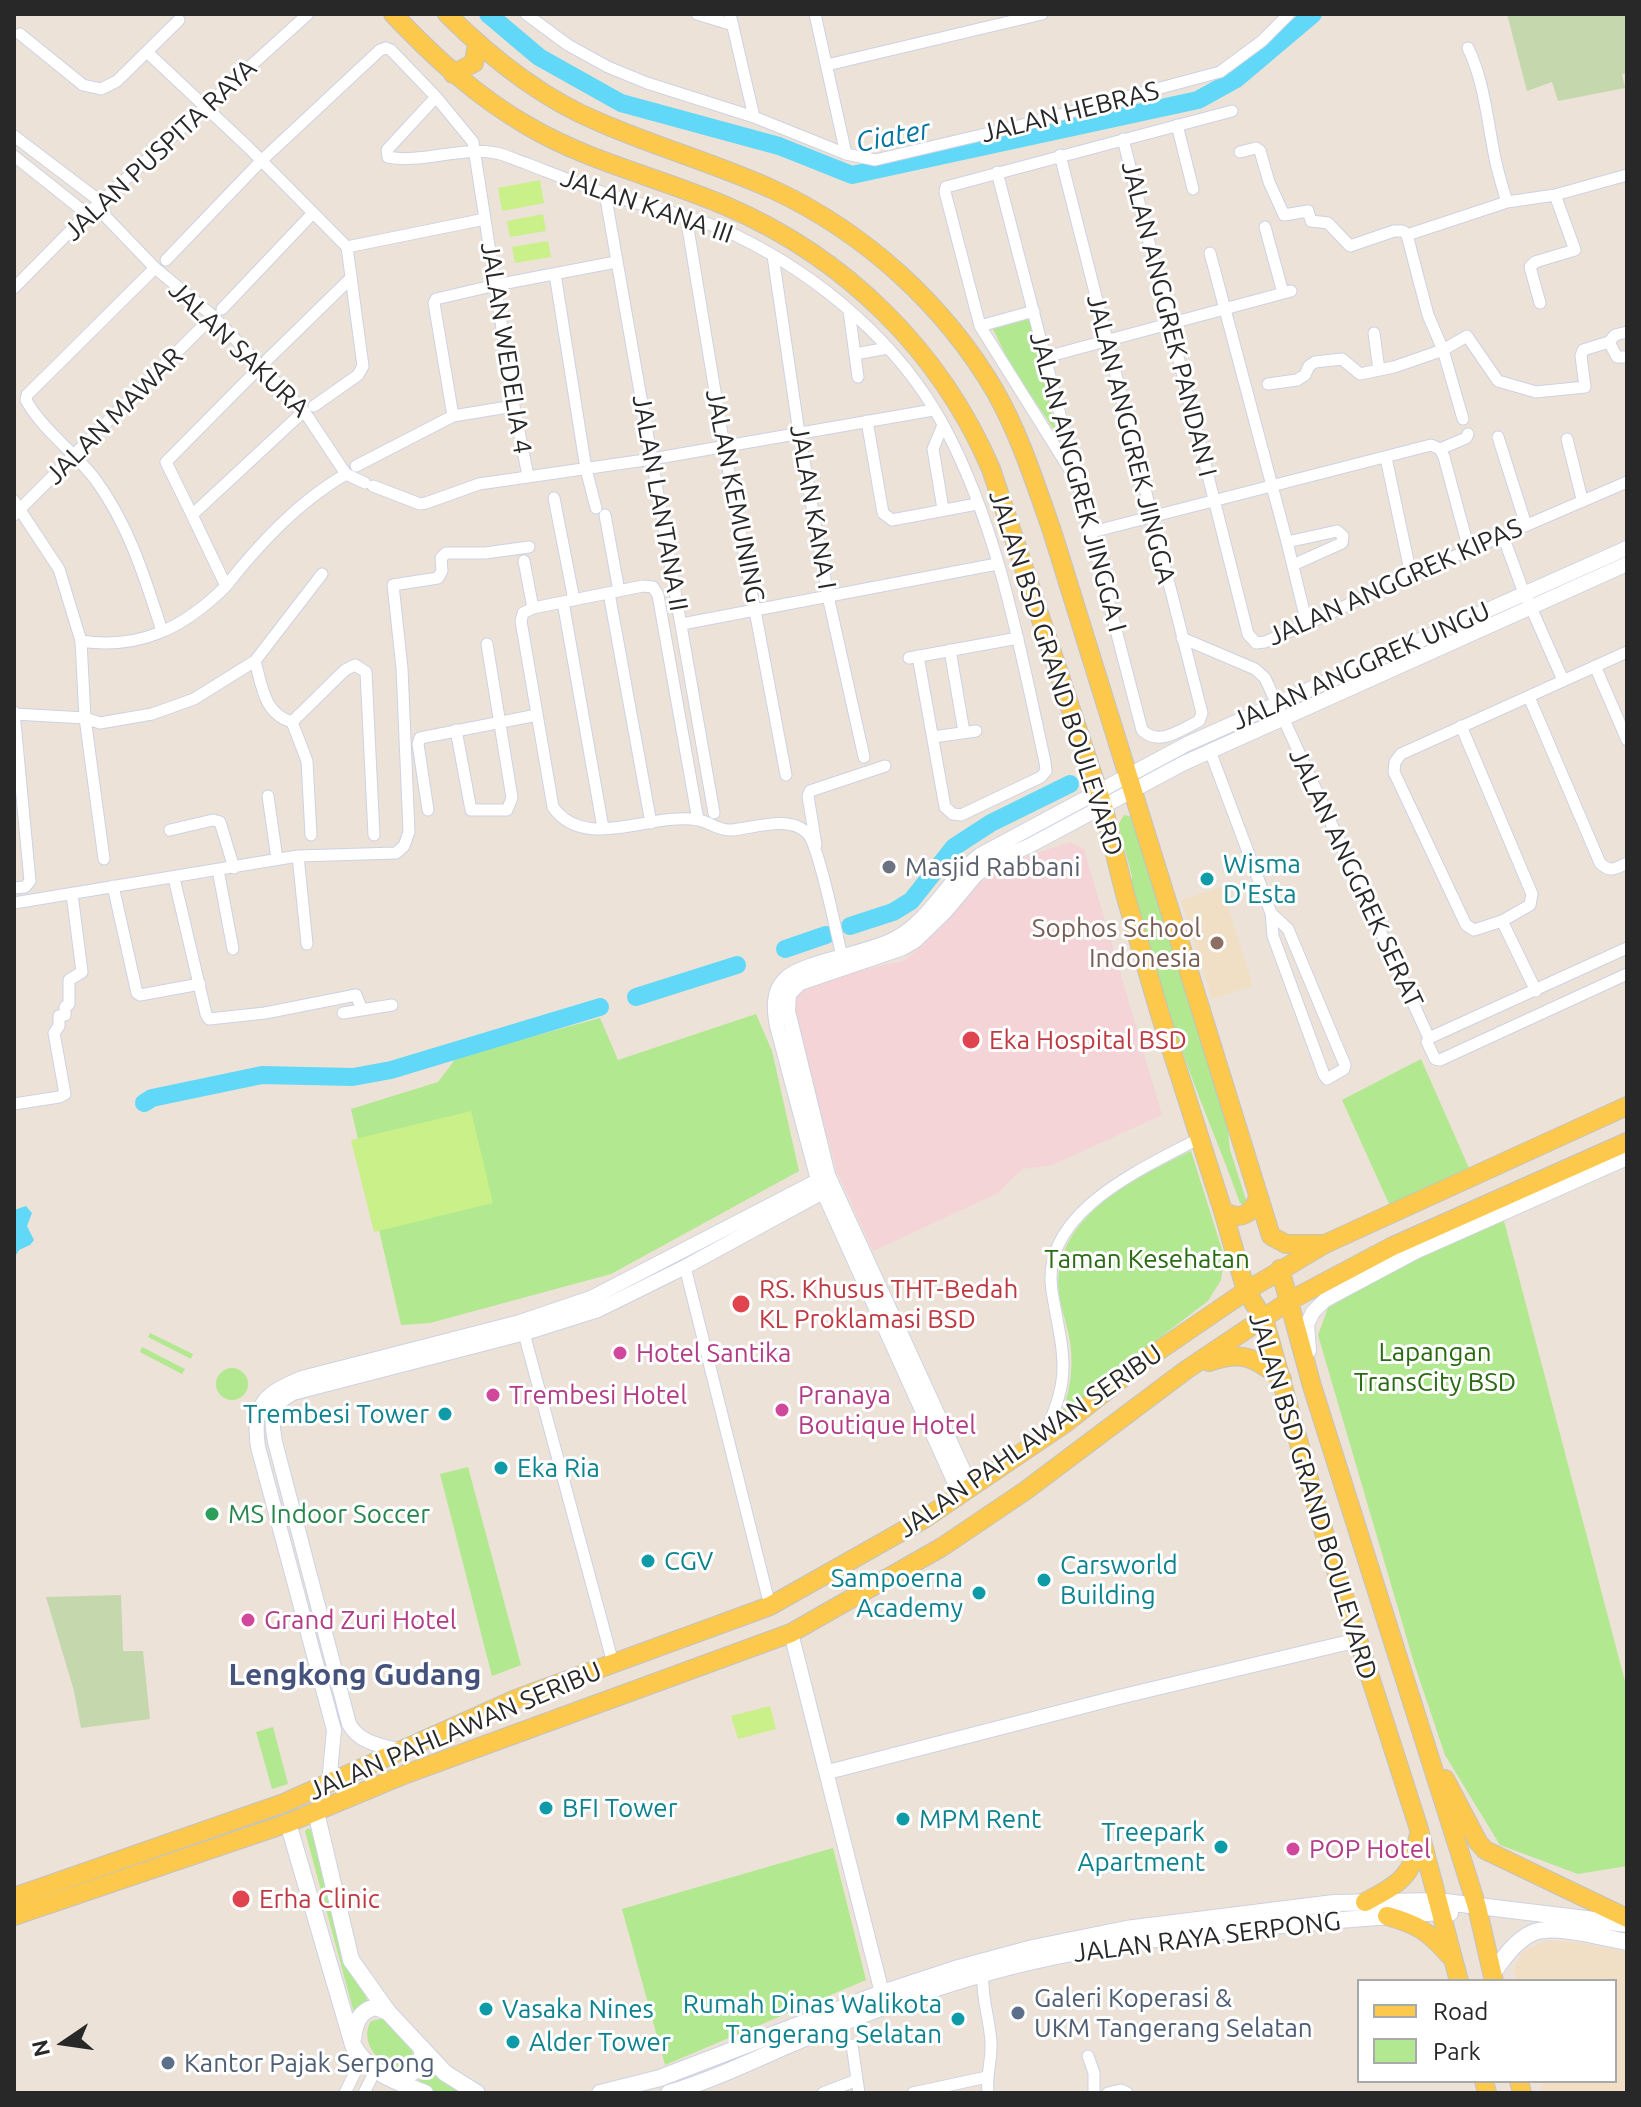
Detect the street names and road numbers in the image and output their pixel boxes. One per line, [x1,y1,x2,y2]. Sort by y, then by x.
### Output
street label: JALAN PUSPITA RAYA [57,53,263,247]
street label: JALAN HEBRAS [978,75,1162,149]
street label: JALAN ANGGREK PANDAN I [1115,158,1223,480]
street label: JALAN KANA III [557,162,737,250]
street label: JALAN WEDELIA 4 [474,240,538,456]
street label: JALAN SAKURA [162,274,316,424]
street label: JALAN ANGGREK JINGGA [1080,291,1182,587]
street label: JALAN ANGGREK JINGGA I [1023,328,1133,636]
street label: JALAN MAWAR [39,341,189,491]
street label: JALAN KEMUNING [699,387,771,605]
street label: JALAN LANTANA II [626,392,694,614]
street label: JALAN KANA I [783,422,843,592]
street label: JALAN BSD GRAND BOULEVARD [982,486,1130,860]
street label: JALAN ANGGREK KIPAS [1263,512,1527,652]
street label: JALAN ANGGREK UNGU [1227,595,1495,737]
street label: JALAN ANGGREK SERAT [1282,743,1430,1013]
street label: JALAN BSD GRAND BOULEVARD [1242,1309,1384,1683]
street label: JALAN PAHLAWAN SERIBU [892,1338,1168,1544]
street label: JALAN PAHLAWAN SERIBU [304,1655,606,1807]
street label: JALAN RAYA SERPONG [1072,1905,1342,1969]

